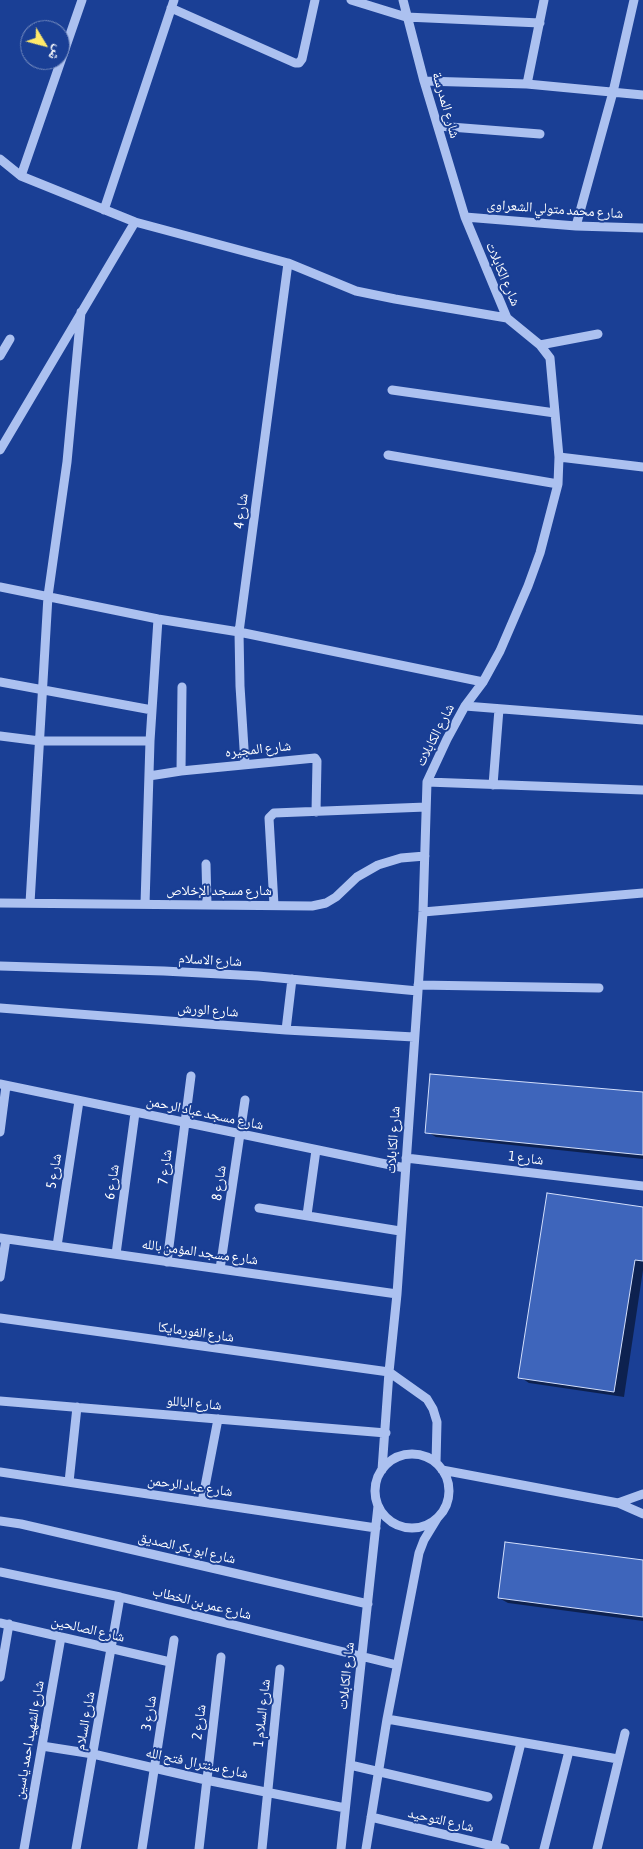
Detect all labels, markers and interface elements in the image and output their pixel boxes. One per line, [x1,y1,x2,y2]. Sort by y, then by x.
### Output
north arrow [20,20,70,70]
text: ش [45,43,67,64]
street label: شارع المدرسة [429,70,463,140]
street label: شارع محمد متولي الشعراوى [486,196,624,222]
street label: شارع الكابلات [482,239,524,309]
street label: شارع 4 [230,492,252,530]
street label: شارع الكابلات [412,701,458,769]
street label: شارع المجيره [224,737,292,761]
street label: شارع مسجد الإخلاص [166,883,272,899]
street label: شارع الاسلام [178,950,242,970]
street label: شارع الورش [177,999,239,1021]
street label: شارع مسجد عباد الرحمن [145,1092,265,1134]
street label: شارع الكابلات [382,1105,404,1175]
street label: شارع 1 [508,1148,544,1168]
street label: شارع 7 [155,1149,175,1185]
street label: شارع 5 [43,1152,65,1190]
street label: شارع 6 [101,1163,123,1201]
street label: شارع 8 [208,1164,230,1202]
street label: شارع مسجد المؤمن بالله [141,1236,259,1268]
street label: شارع الفورمايكا [157,1318,235,1346]
street label: شارع الباللو [166,1392,222,1414]
street label: شارع عباد الرحمن [146,1472,234,1500]
street label: شارع ابو بكر الصديق [137,1529,237,1567]
street label: شارع عمر بن الخطاب [151,1583,253,1623]
street label: شارع الصالحين [50,1612,126,1646]
street label: شارع الكابلات [334,1641,358,1711]
street label: شارع السلام 1 [250,1678,274,1748]
street label: شارع الشهيد احمد ياسين [10,1679,48,1801]
street label: شارع السلام [72,1690,98,1752]
street label: شارع 3 [138,1694,160,1732]
street label: شارع 2 [189,1704,209,1740]
street label: شارع سنترال فتح الله [144,1744,250,1782]
street label: شارع التوحيد [406,1804,476,1836]

